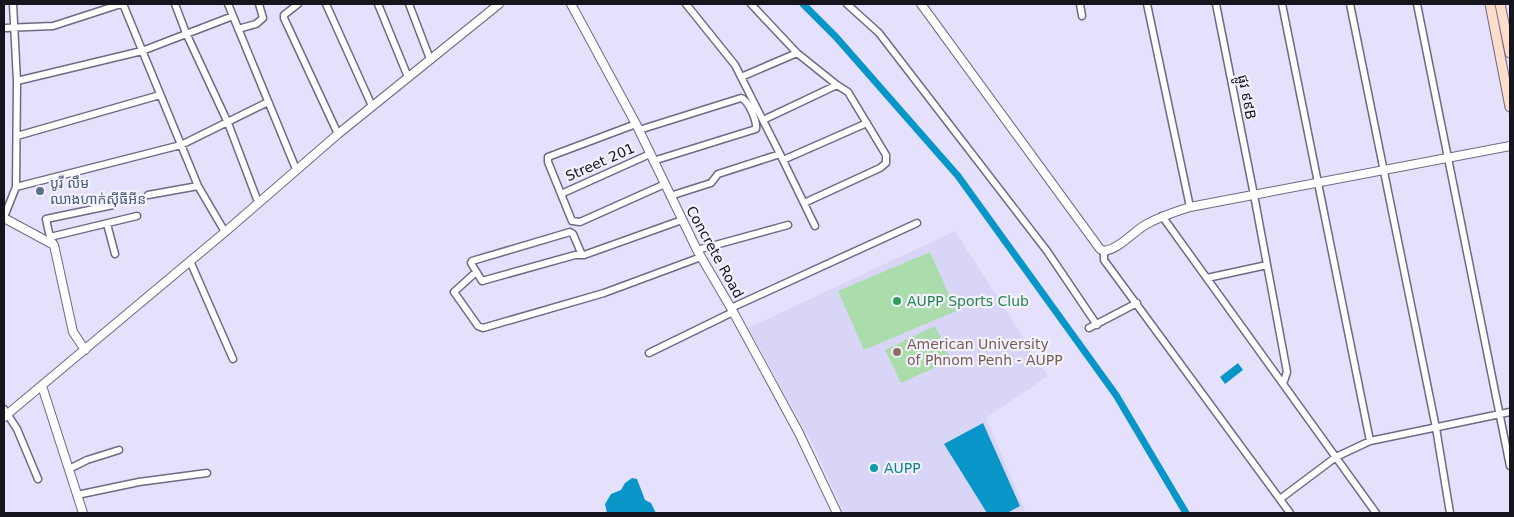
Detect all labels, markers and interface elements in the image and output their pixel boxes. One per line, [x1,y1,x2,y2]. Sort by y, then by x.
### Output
street label: ផ្លូវ ៩៩B [1231,73,1259,122]
street label: Street 201 [563,140,637,184]
place label: បូរី លឹម ឈាងហាក់សុីធីអីន [50,175,146,207]
marker: បូរី លឹម ឈាងហាក់សុីធីអីន [34,185,46,197]
street label: Concrete Road [683,203,747,301]
place label: AUPP Sports Club [907,293,1029,309]
marker: AUPP Sports Club [891,295,903,307]
place label: American University of Phnom Penh - AUPP [907,336,1063,368]
marker: American University of Phnom Penh - AUPP [891,346,903,358]
place label: AUPP [884,460,921,476]
marker: AUPP [868,462,880,474]

